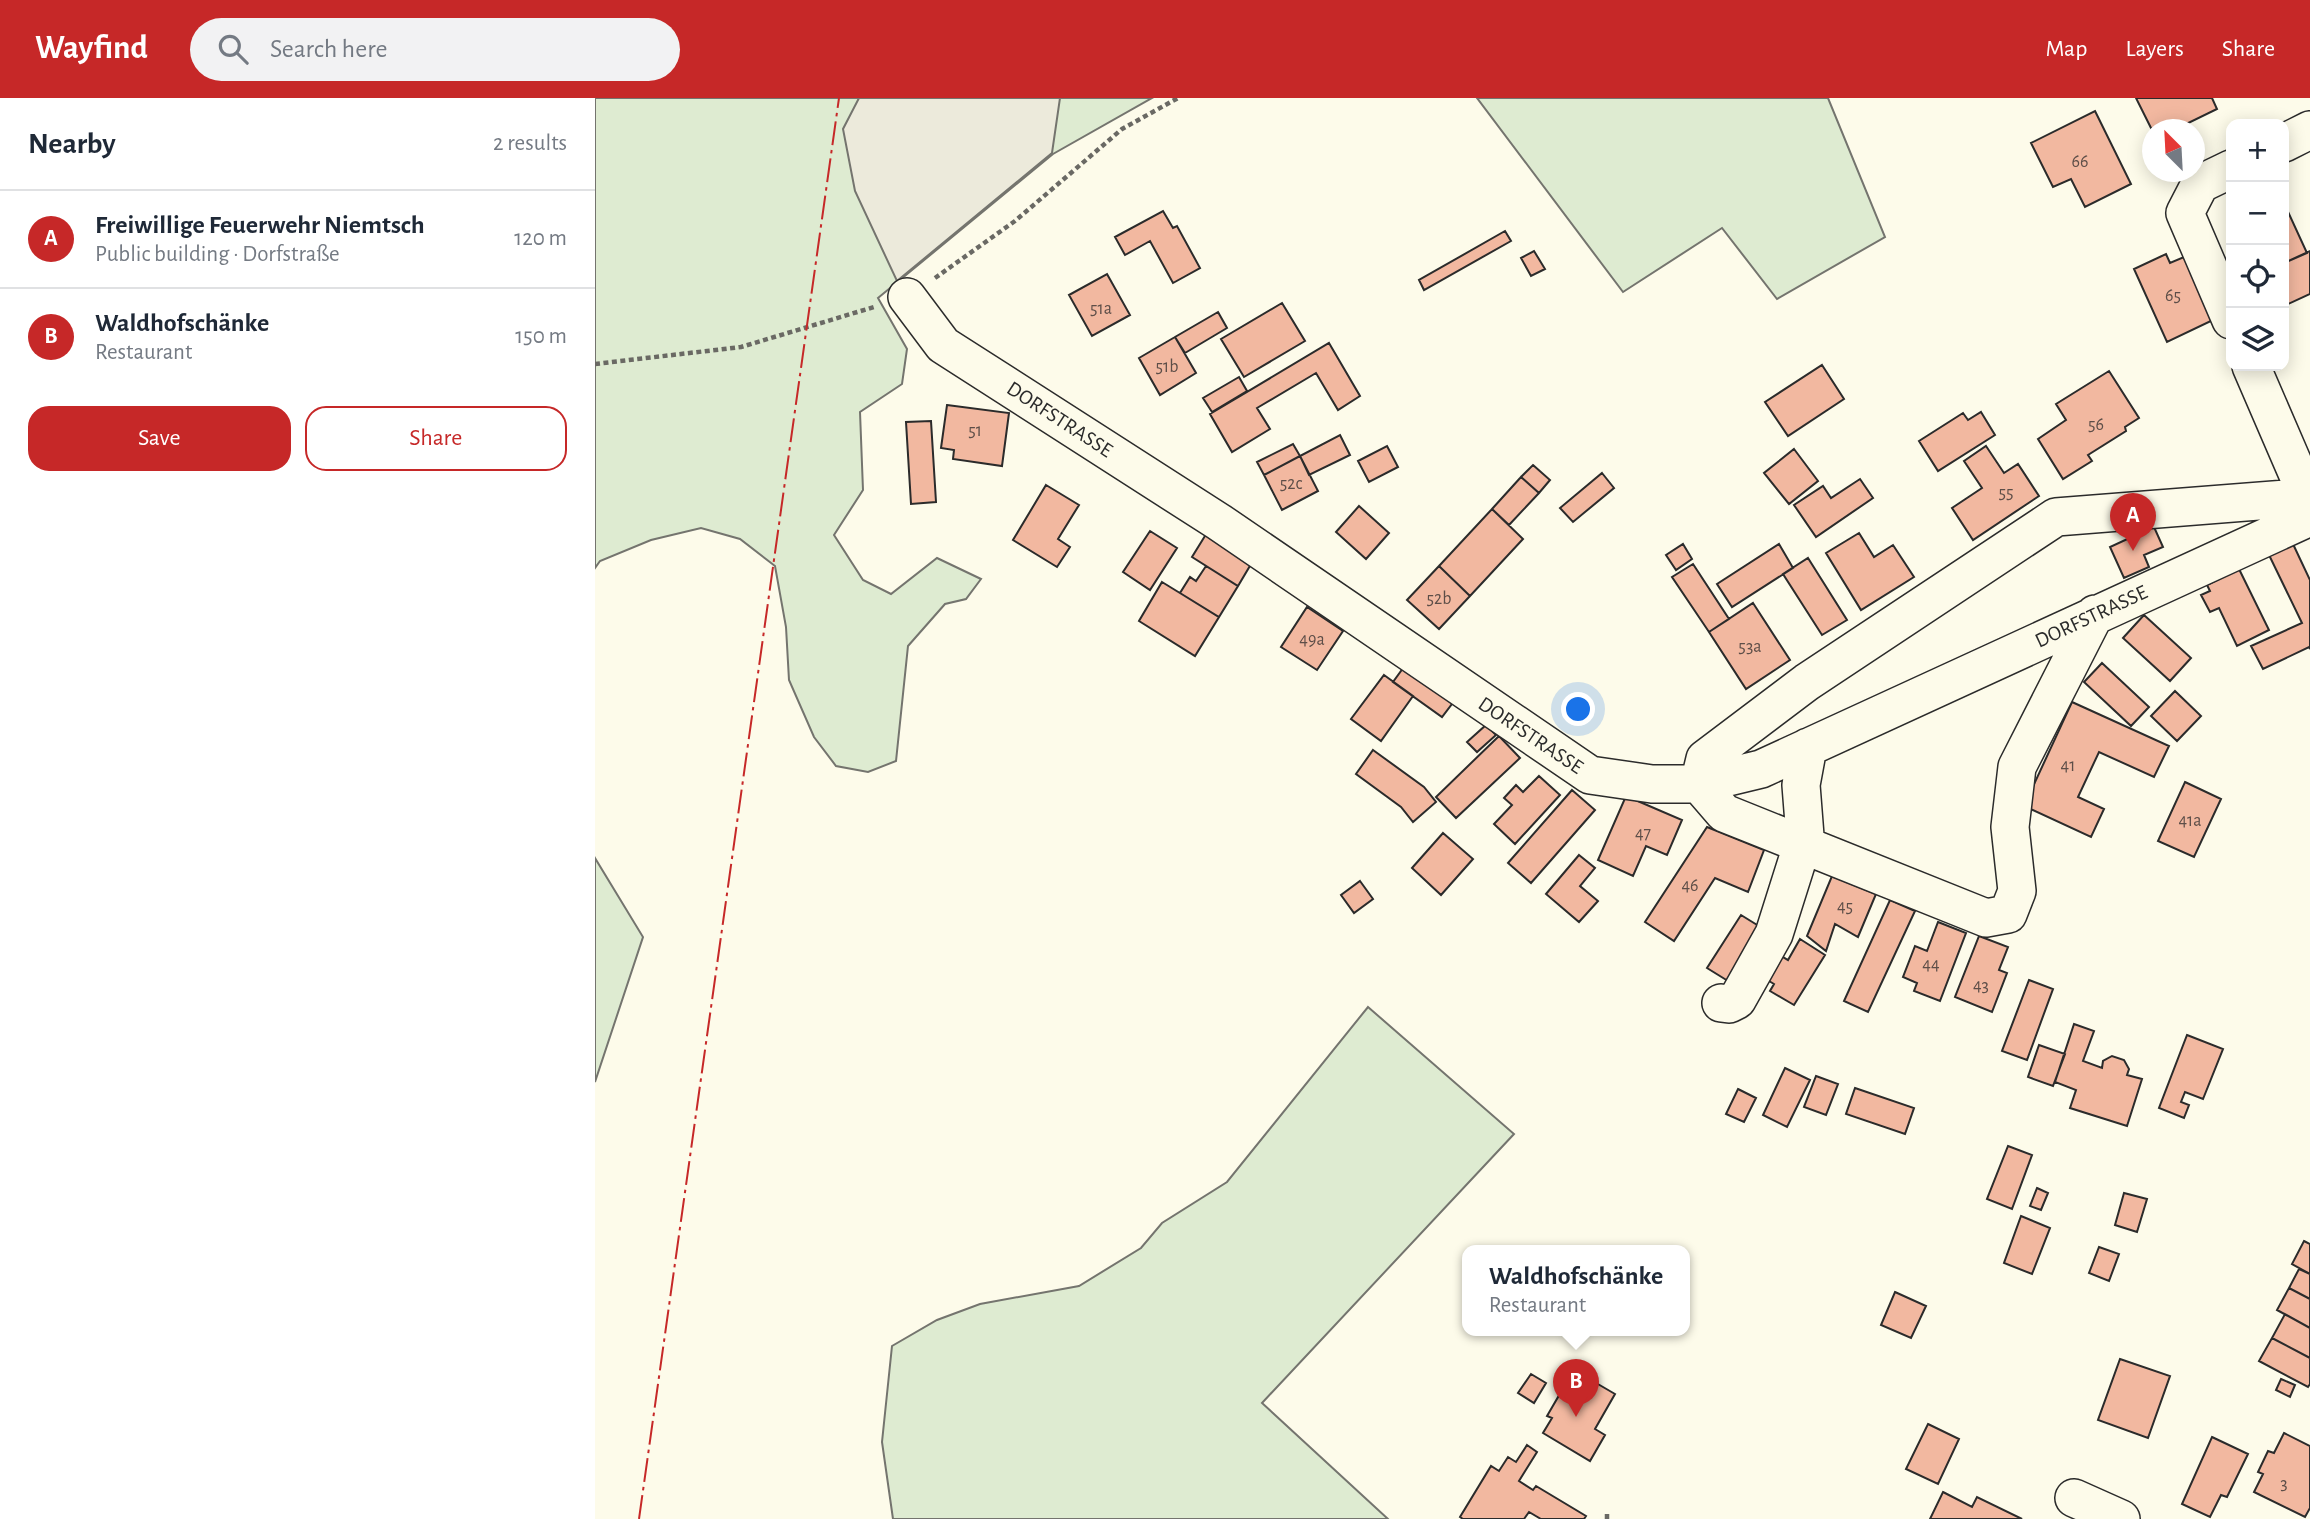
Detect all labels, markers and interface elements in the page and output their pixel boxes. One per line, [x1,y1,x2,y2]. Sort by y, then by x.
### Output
search box [190,18,680,81]
icon: search [214,30,252,68]
text: Wayfind [35,32,148,65]
text: Search here [270,36,387,62]
text: Map [2045,37,2087,61]
text: Layers [2125,37,2184,61]
text: Share [2222,37,2275,61]
north arrow [2142,119,2205,182]
map controls [2226,119,2289,371]
button: + [2226,119,2289,182]
text: Nearby [28,129,116,159]
text: 2 results [493,132,567,155]
house number: 66 [2072,153,2088,171]
button: − [2226,182,2289,245]
text: Freiwillige Feuerwehr Niemtsch [95,212,425,238]
text: A [44,227,58,250]
text: 120 m [514,227,567,250]
text: Public building · Dorfstraße [95,243,340,266]
button: locate [2226,245,2289,308]
house number: 65 [2165,287,2181,305]
house number: 51a [1090,300,1112,318]
button: layers [2226,308,2289,371]
text: Waldhofschänke [95,310,269,336]
text: B [44,325,58,348]
text: 150 m [515,325,567,348]
text: Restaurant [95,341,192,364]
house number: 51b [1156,358,1178,376]
street label: DORFSTRASSE [1003,378,1116,461]
button: Save [28,406,291,471]
button: Share [305,406,567,471]
house number: 56 [2088,416,2104,434]
house number: 51 [968,422,982,440]
house number: 52c [1280,475,1302,493]
house number: 55 [1998,484,2014,502]
pin: A [2110,493,2156,551]
street label: DORFSTRASSE [2032,581,2151,652]
house number: 52b [1427,590,1451,608]
house number: 49a [1299,631,1325,649]
house number: 53a [1738,638,1762,656]
your location [1561,692,1595,726]
street label: DORFSTRASSE [1475,693,1587,778]
house number: 41 [2061,757,2075,775]
house number: 41a [2178,812,2202,830]
house number: 47 [1635,825,1651,843]
house number: 46 [1681,877,1699,895]
house number: 45 [1837,898,1853,916]
house number: 44 [1922,956,1940,974]
house number: 43 [1973,977,1989,995]
popup [1462,1245,1690,1336]
text: Waldhofschänke [1489,1263,1663,1289]
text: Restaurant [1489,1294,1586,1317]
pin: B [1553,1359,1599,1417]
house number: 3 [2280,1475,2288,1493]

